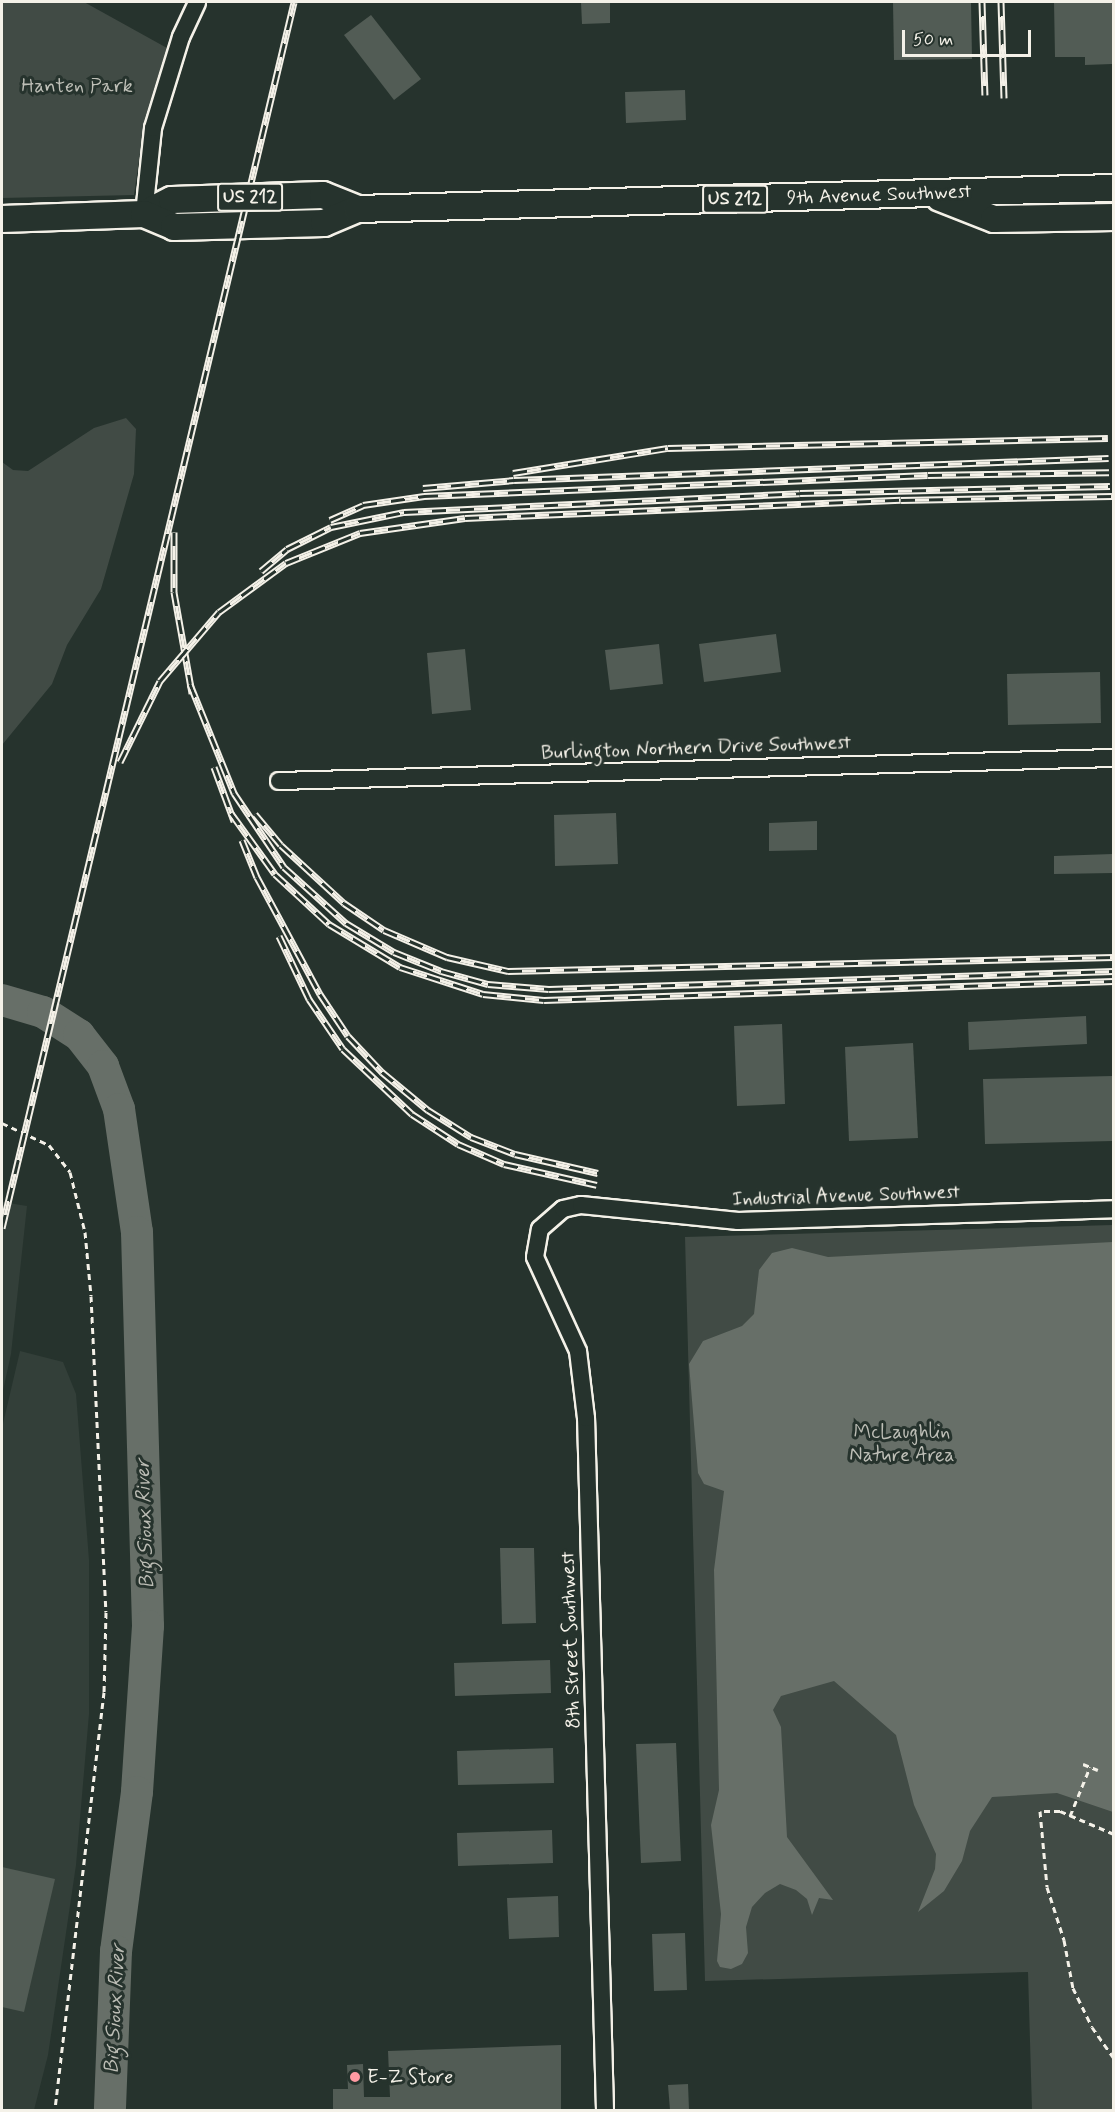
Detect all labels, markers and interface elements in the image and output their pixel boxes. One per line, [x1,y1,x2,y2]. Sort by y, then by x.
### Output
scale bar [905,18,1034,56]
text: 50 m [913,28,953,52]
park label: Hanten Park [23,74,131,98]
street label: 9th Avenue Southwest [788,180,970,210]
road number: US 212 [217,182,283,212]
road number: US 212 [702,184,768,214]
street label: Burlington Northern Drive Southwest [543,731,849,765]
street label: Industrial Avenue Southwest [729,1180,963,1212]
park label: McLaughlin Nature Area [848,1420,956,1467]
water label: Big Sioux River [130,1457,160,1591]
street label: 8th Street Southwest [556,1551,586,1729]
water label: Big Sioux River [99,1941,131,2077]
place label: E-Z Store [367,2065,453,2089]
marker: E-Z Store [348,2070,362,2084]

